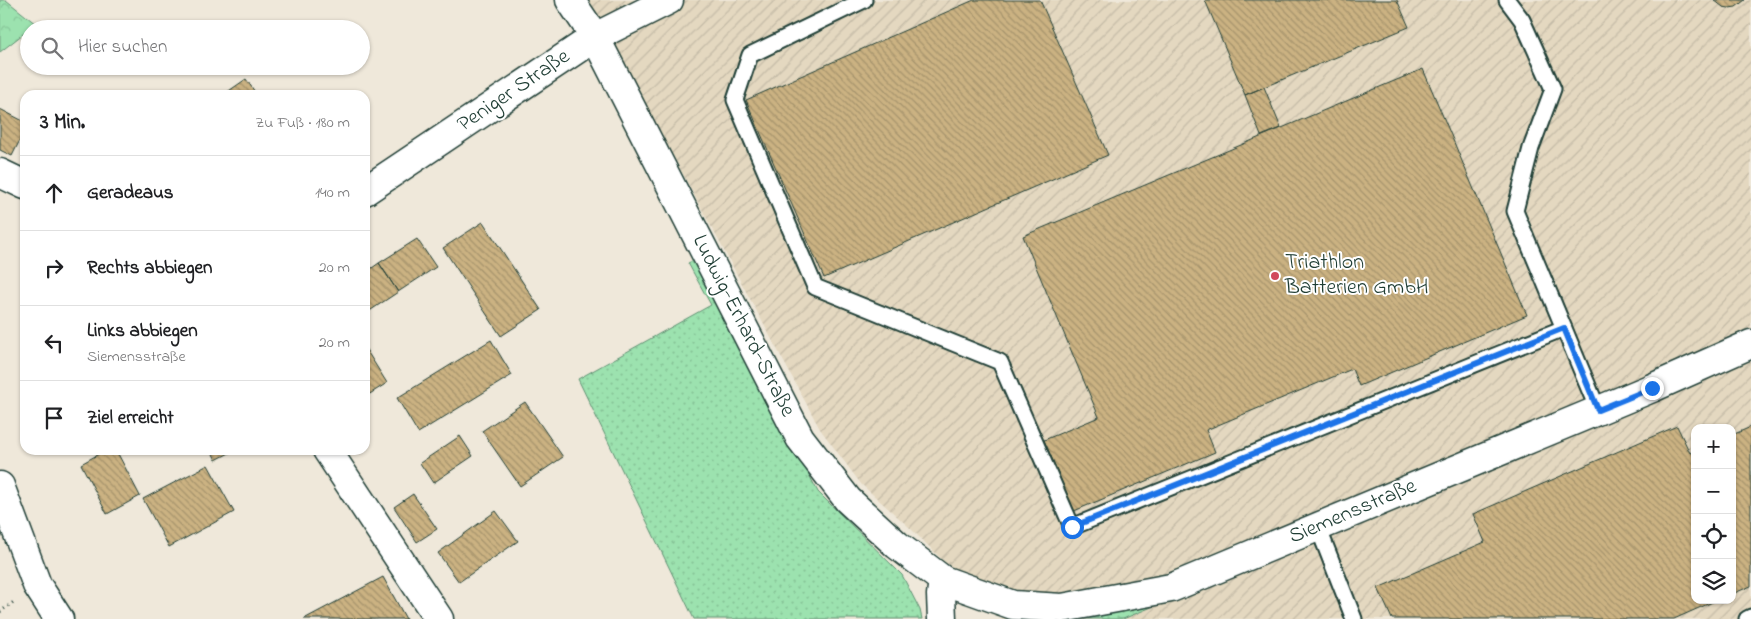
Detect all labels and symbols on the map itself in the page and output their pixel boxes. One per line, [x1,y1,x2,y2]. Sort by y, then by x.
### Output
street label: Peniger Straße [451,41,577,141]
street label: Ludwig-Erhard-Straße [682,229,803,423]
place label: Triathlon Batterien GmbH [1284,247,1429,304]
marker: Triathlon Batterien GmbH [1269,270,1281,282]
route end [1641,377,1664,400]
street label: Siemensstraße [1284,471,1422,553]
route start [1061,516,1084,539]

